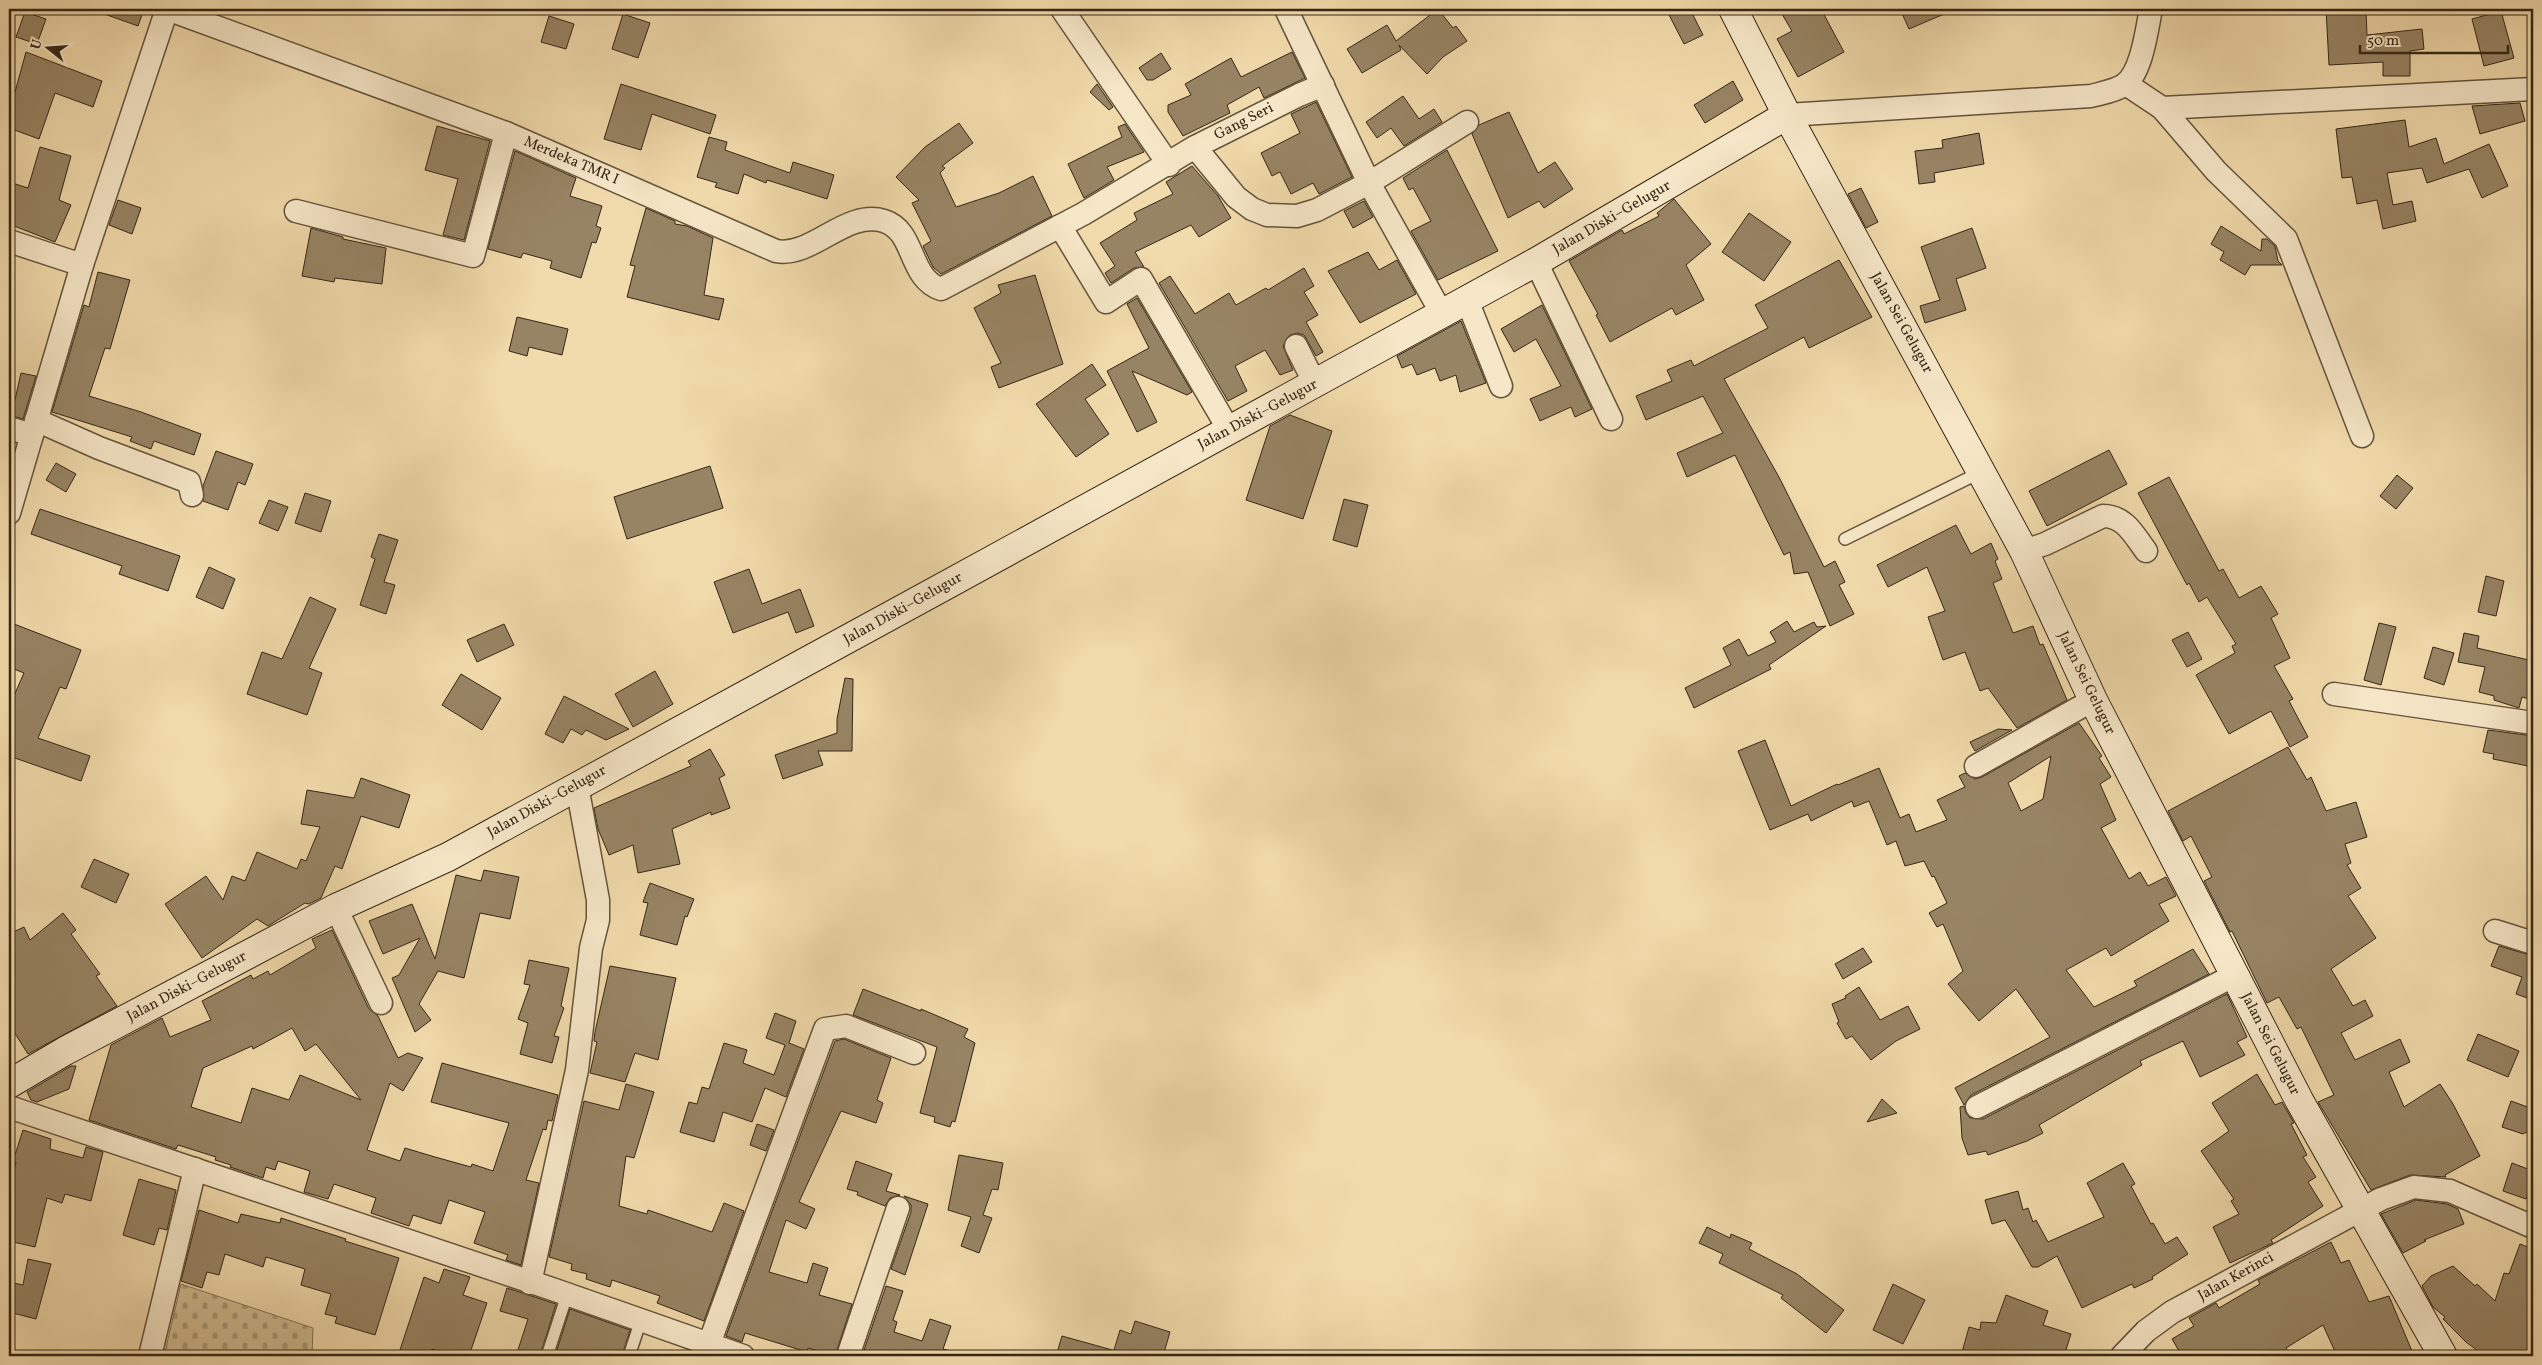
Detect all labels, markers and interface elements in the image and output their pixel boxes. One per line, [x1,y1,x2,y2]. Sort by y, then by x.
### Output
north arrow [22,22,72,72]
scale bar [2360,22,2507,54]
text: 50 m [2367,31,2399,52]
text: U [27,37,48,52]
street label: Gang Seri [1211,98,1277,146]
street label: Merdeka TMR I [520,131,622,191]
street label: Jalan Diski–Gelugur [1549,176,1675,260]
street label: Jalan Sei Gelugur [1865,269,1937,377]
street label: Jalan Diski–Gelugur [1194,374,1322,456]
street label: Jalan Diski–Gelugur [840,568,966,650]
street label: Jalan Sei Gelugur [2052,628,2120,738]
street label: Jalan Diski–Gelugur [484,761,610,843]
street label: Jalan Diski–Gelugur [123,946,251,1028]
street label: Jalan Sei Gelugur [2235,989,2305,1099]
street label: Jalan Kerinci [2194,1247,2278,1307]

